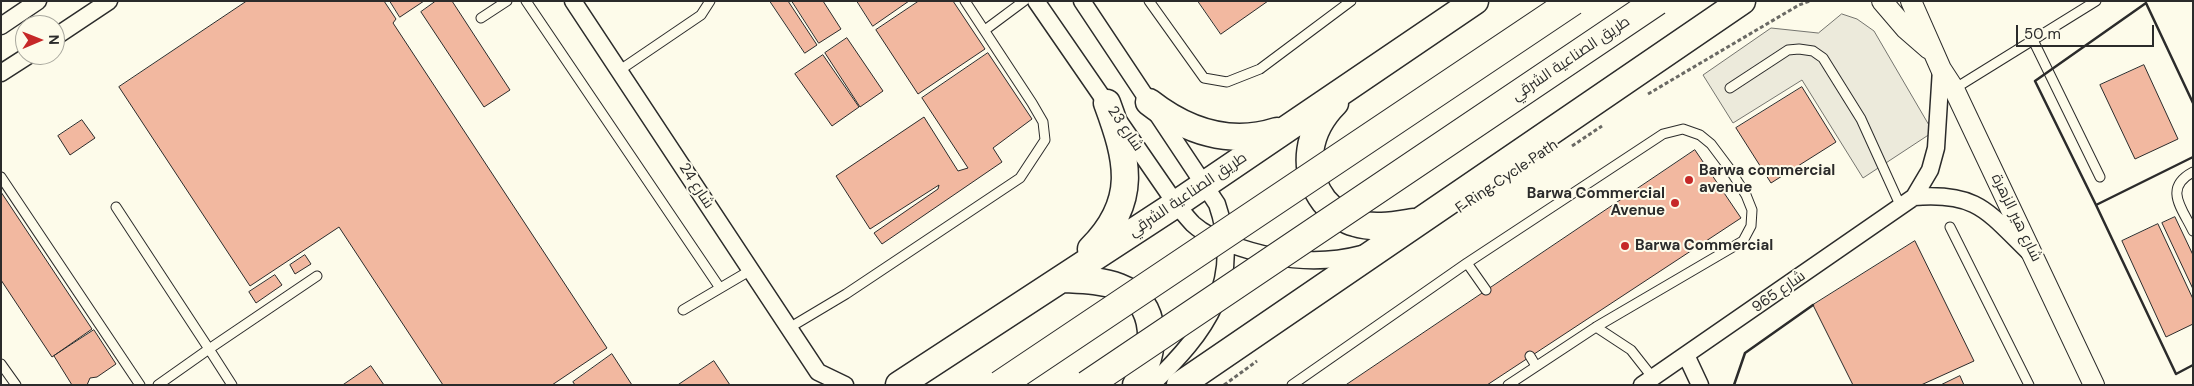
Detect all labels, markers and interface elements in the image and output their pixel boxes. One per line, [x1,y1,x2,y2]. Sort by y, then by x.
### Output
street label: طريق الصناعية الشرقي [1508,13,1634,105]
north arrow [15,15,65,65]
scale bar [2019,15,2156,47]
text: 50 m [2024,24,2061,44]
text: N [45,34,63,45]
street label: شارع 23 [1103,103,1147,155]
street label: F Ring Cycle Path [1453,136,1561,218]
street label: طريق الصناعية الشرقي [1125,149,1251,241]
street label: شارع 24 [675,160,717,212]
place label: Barwa commercial avenue [1699,162,1835,197]
street label: شارع هير الزهرة [1987,171,2045,265]
marker: Barwa commercial avenue [1683,174,1695,186]
place label: Barwa Commercial Avenue [1527,185,1665,220]
marker: Barwa Commercial Avenue [1669,197,1681,209]
place label: Barwa Commercial [1635,237,1773,255]
marker: Barwa Commercial [1619,240,1631,252]
street label: شارع 965 [1749,267,1809,317]

